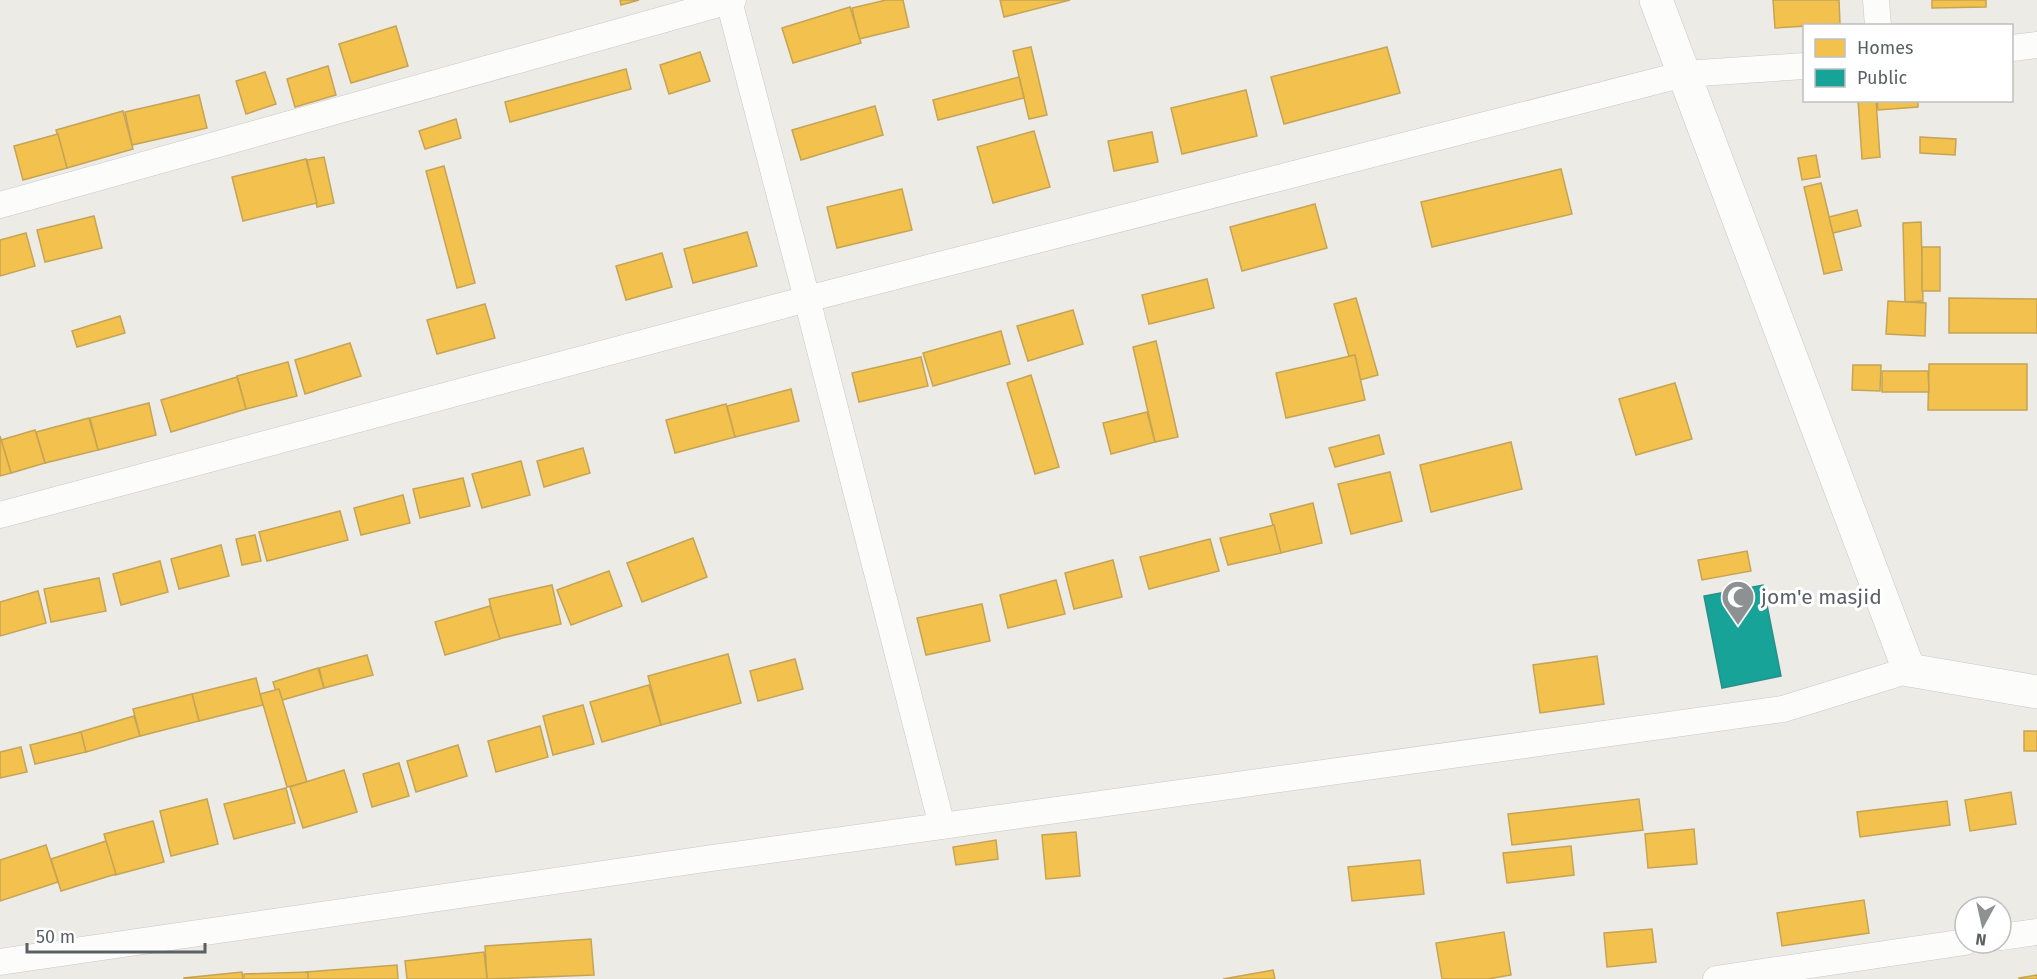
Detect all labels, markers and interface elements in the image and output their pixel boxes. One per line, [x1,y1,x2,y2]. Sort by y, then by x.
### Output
legend [1803,24,2013,102]
text: Homes [1857,37,1913,59]
text: Public [1857,67,1907,89]
mosque icon: jom'e masjid [1720,579,1756,626]
place label: jom'e masjid [1760,584,1882,610]
north arrow [1953,895,2013,955]
scale bar [27,916,206,954]
text: 50 m [36,926,75,948]
text: N [1974,929,1988,950]

